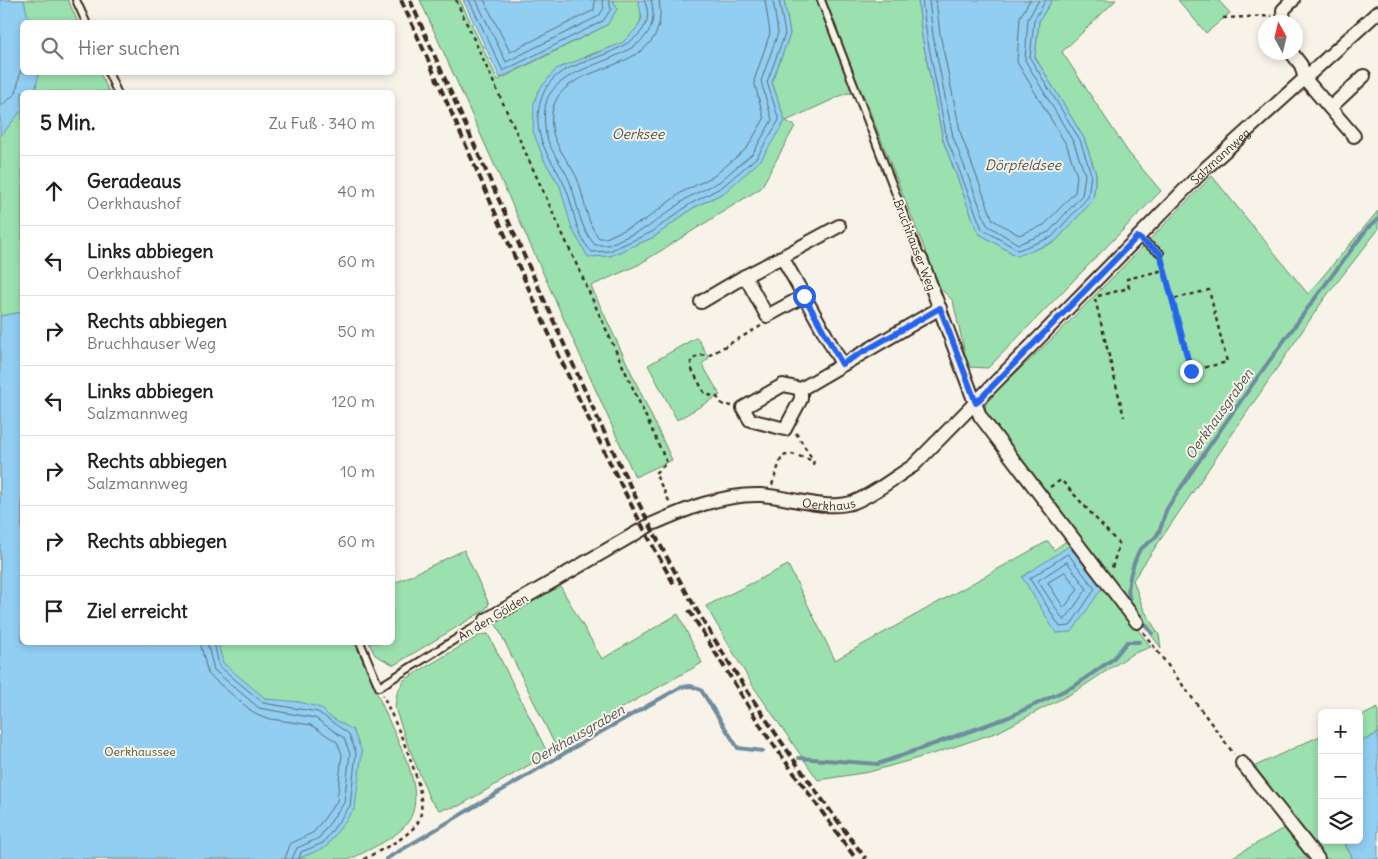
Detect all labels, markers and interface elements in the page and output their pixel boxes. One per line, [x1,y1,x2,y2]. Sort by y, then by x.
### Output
north arrow [1258,15,1303,60]
search box [20,20,395,75]
icon: search [38,34,66,62]
text: Hier suchen [78,36,180,60]
text: 5 Min. [40,109,95,136]
text: Zu Fuß · 340 m [269,113,375,133]
water label: Oerksee [612,125,666,143]
street label: Salzmannweg [1187,125,1253,187]
water label: Dörpfeldsee [985,156,1062,174]
text: Geradeaus [87,169,181,193]
icon: ahead [40,177,68,205]
text: 40 m [337,181,375,201]
text: Oerkhaushof [87,193,181,213]
street label: Bruchhauser Weg [891,197,939,293]
text: Links abbiegen [87,239,214,263]
icon: left [40,247,68,275]
text: 60 m [337,251,375,271]
text: Oerkhaushof [87,263,181,283]
route start [793,285,816,308]
text: Rechts abbiegen [87,309,227,333]
icon: right [40,317,68,345]
text: 50 m [337,321,375,341]
text: Bruchhauser Weg [87,333,216,353]
route end [1180,360,1203,383]
water label: Oerkhausgraben [1181,364,1257,463]
text: Links abbiegen [87,379,214,403]
icon: left [40,387,68,415]
text: 120 m [332,391,375,411]
text: Salzmannweg [87,403,188,423]
text: Rechts abbiegen [87,449,227,473]
icon: right [40,457,68,485]
text: 10 m [340,461,375,481]
text: Salzmannweg [87,473,188,493]
street label: Oerkhaus [801,494,857,513]
icon: right [40,527,68,555]
text: Rechts abbiegen [87,529,227,553]
text: 60 m [337,531,375,551]
street label: An den Gölden [455,590,531,644]
icon: arrive [40,597,68,625]
text: Ziel erreicht [87,599,188,623]
water label: Oerkhausgraben [526,700,628,769]
map controls [1318,709,1363,844]
button: + [1318,709,1363,754]
park label: Oerkhaussee [104,744,176,759]
button: − [1318,754,1363,799]
button: layers [1318,799,1363,844]

